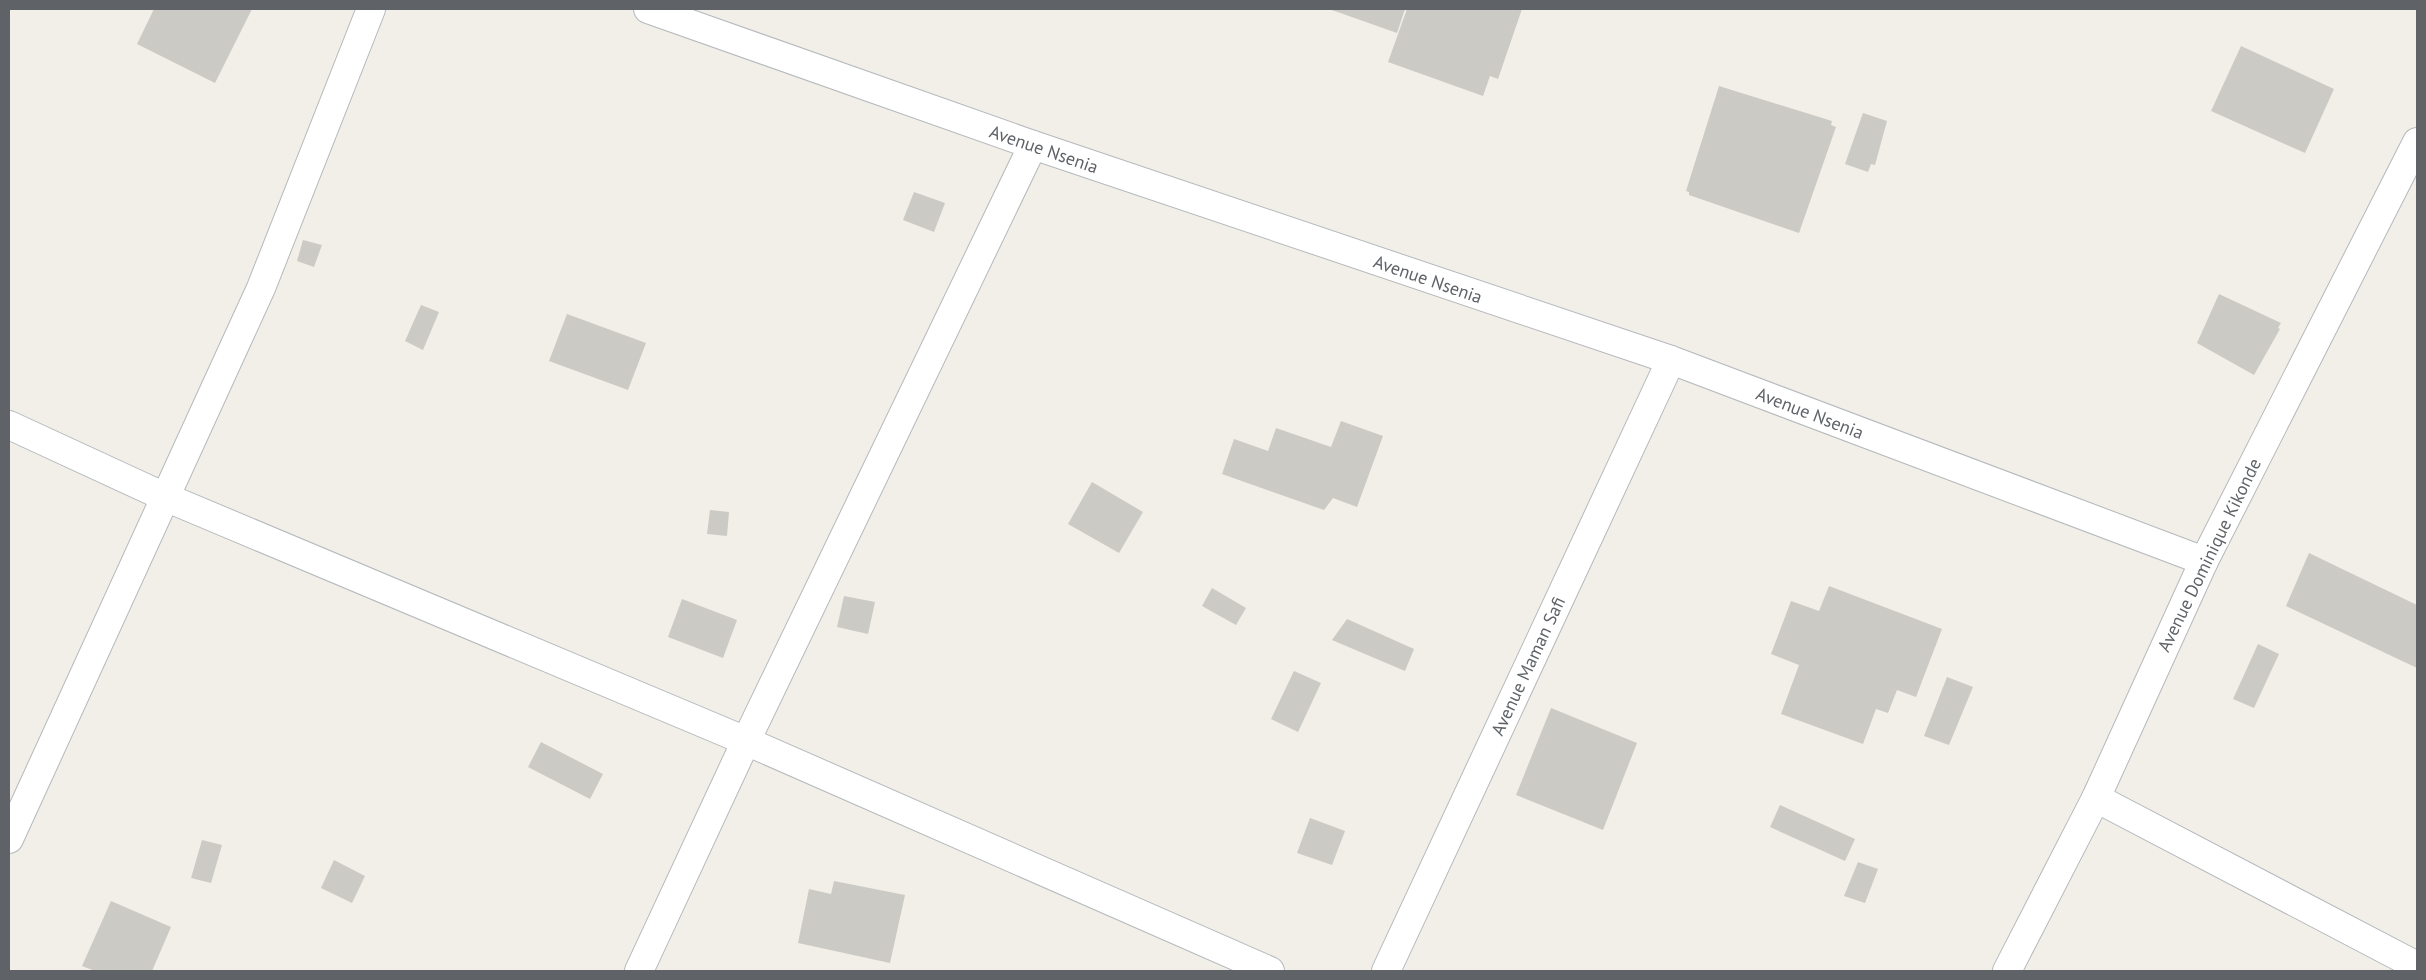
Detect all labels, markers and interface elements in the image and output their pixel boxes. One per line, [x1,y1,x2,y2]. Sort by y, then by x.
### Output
street label: Avenue Nsenia [987,120,1101,178]
street label: Avenue Nsenia [1371,250,1485,308]
street label: Avenue Nsenia [1753,382,1867,444]
street label: Avenue Dominique Kikonde [2152,455,2266,655]
street label: Avenue Maman Safi [1486,593,1570,739]

